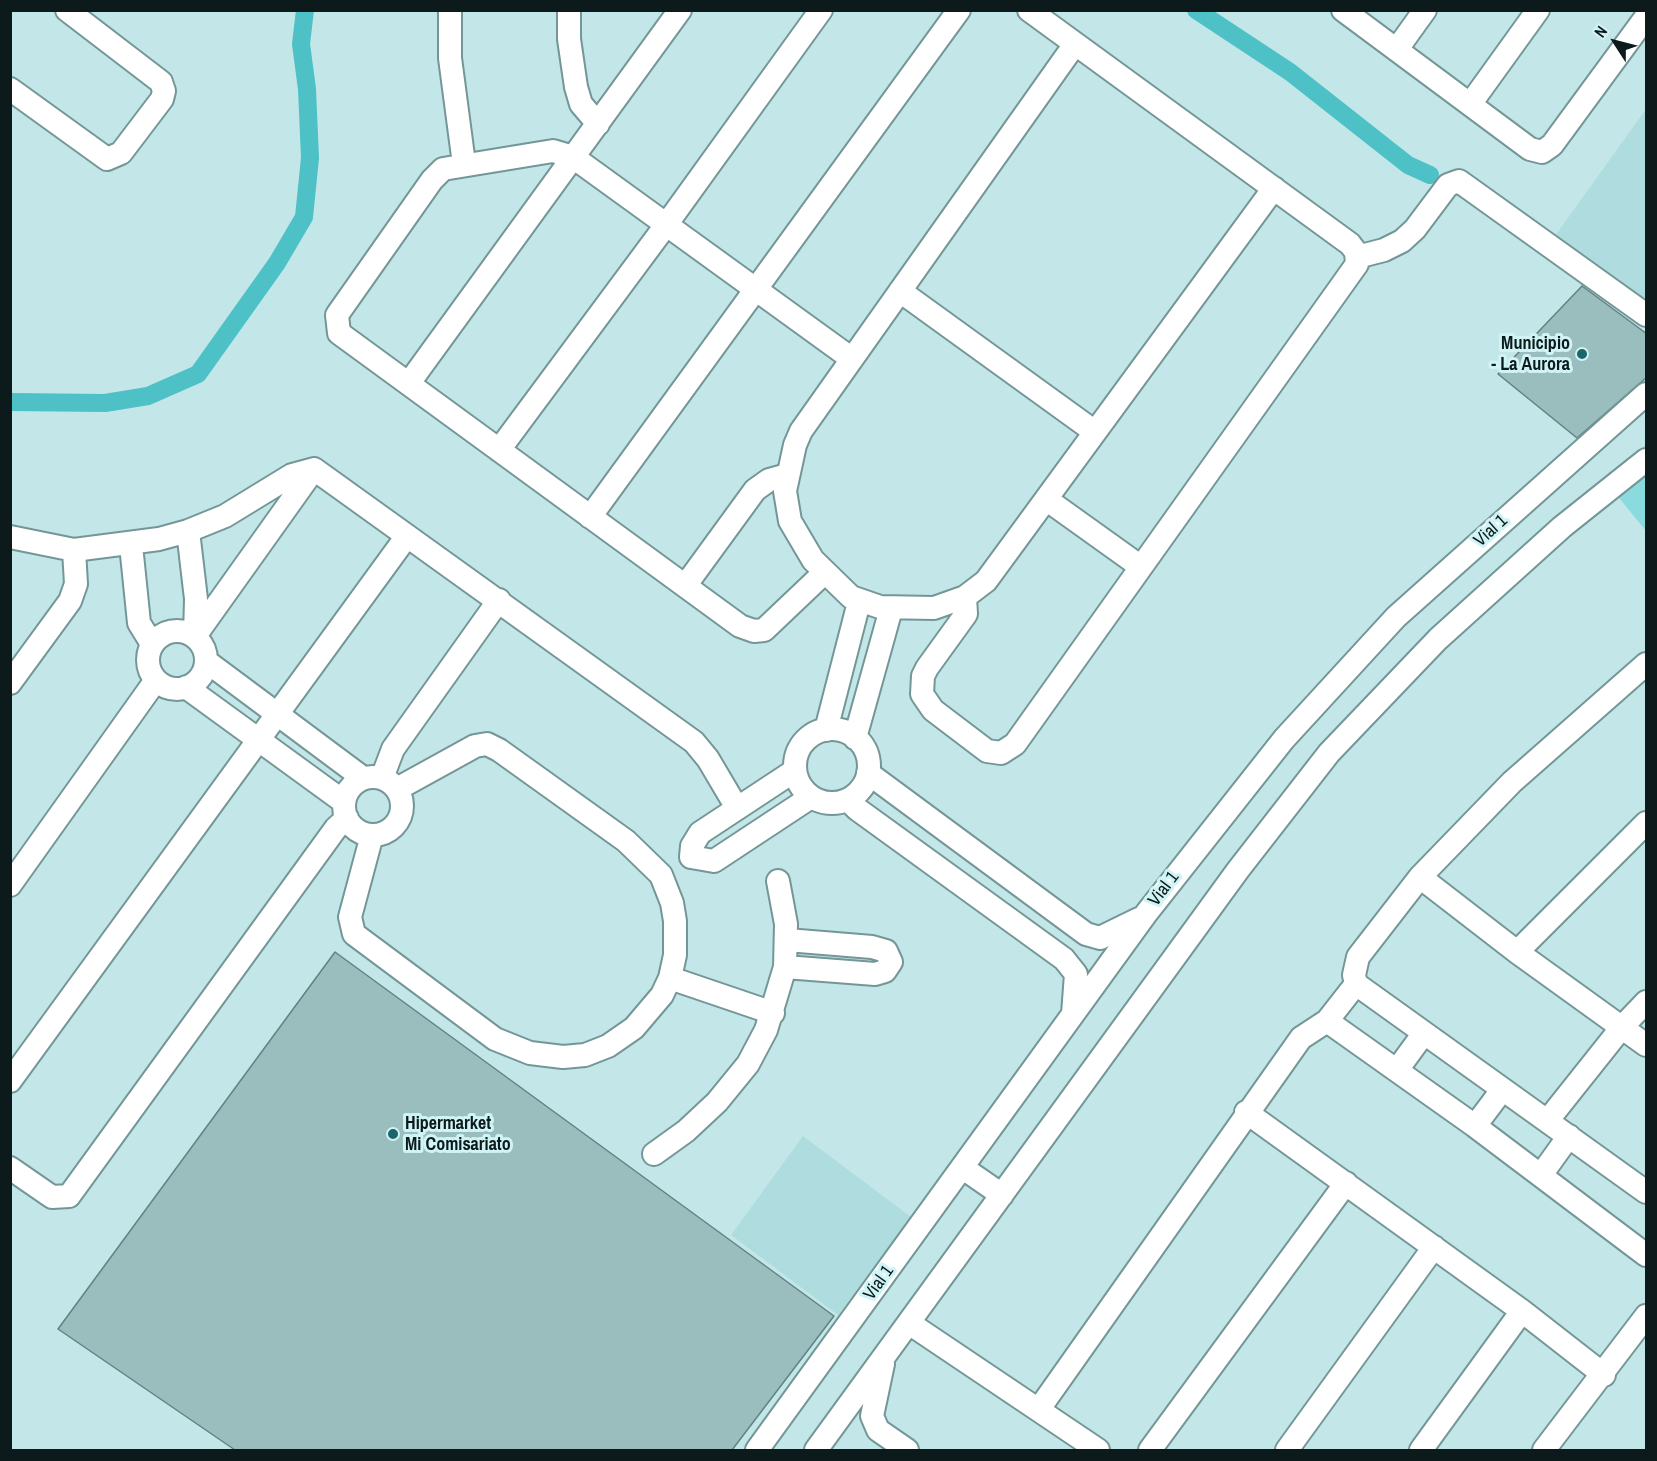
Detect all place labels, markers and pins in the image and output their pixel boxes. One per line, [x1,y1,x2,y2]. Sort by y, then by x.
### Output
place label: Municipio - La Aurora [1491,333,1570,376]
marker: Municipio - La Aurora [1575,347,1589,361]
place label: Hipermarket Mi Comisariato [405,1113,511,1156]
marker: Hipermarket Mi Comisariato [386,1127,400,1141]

